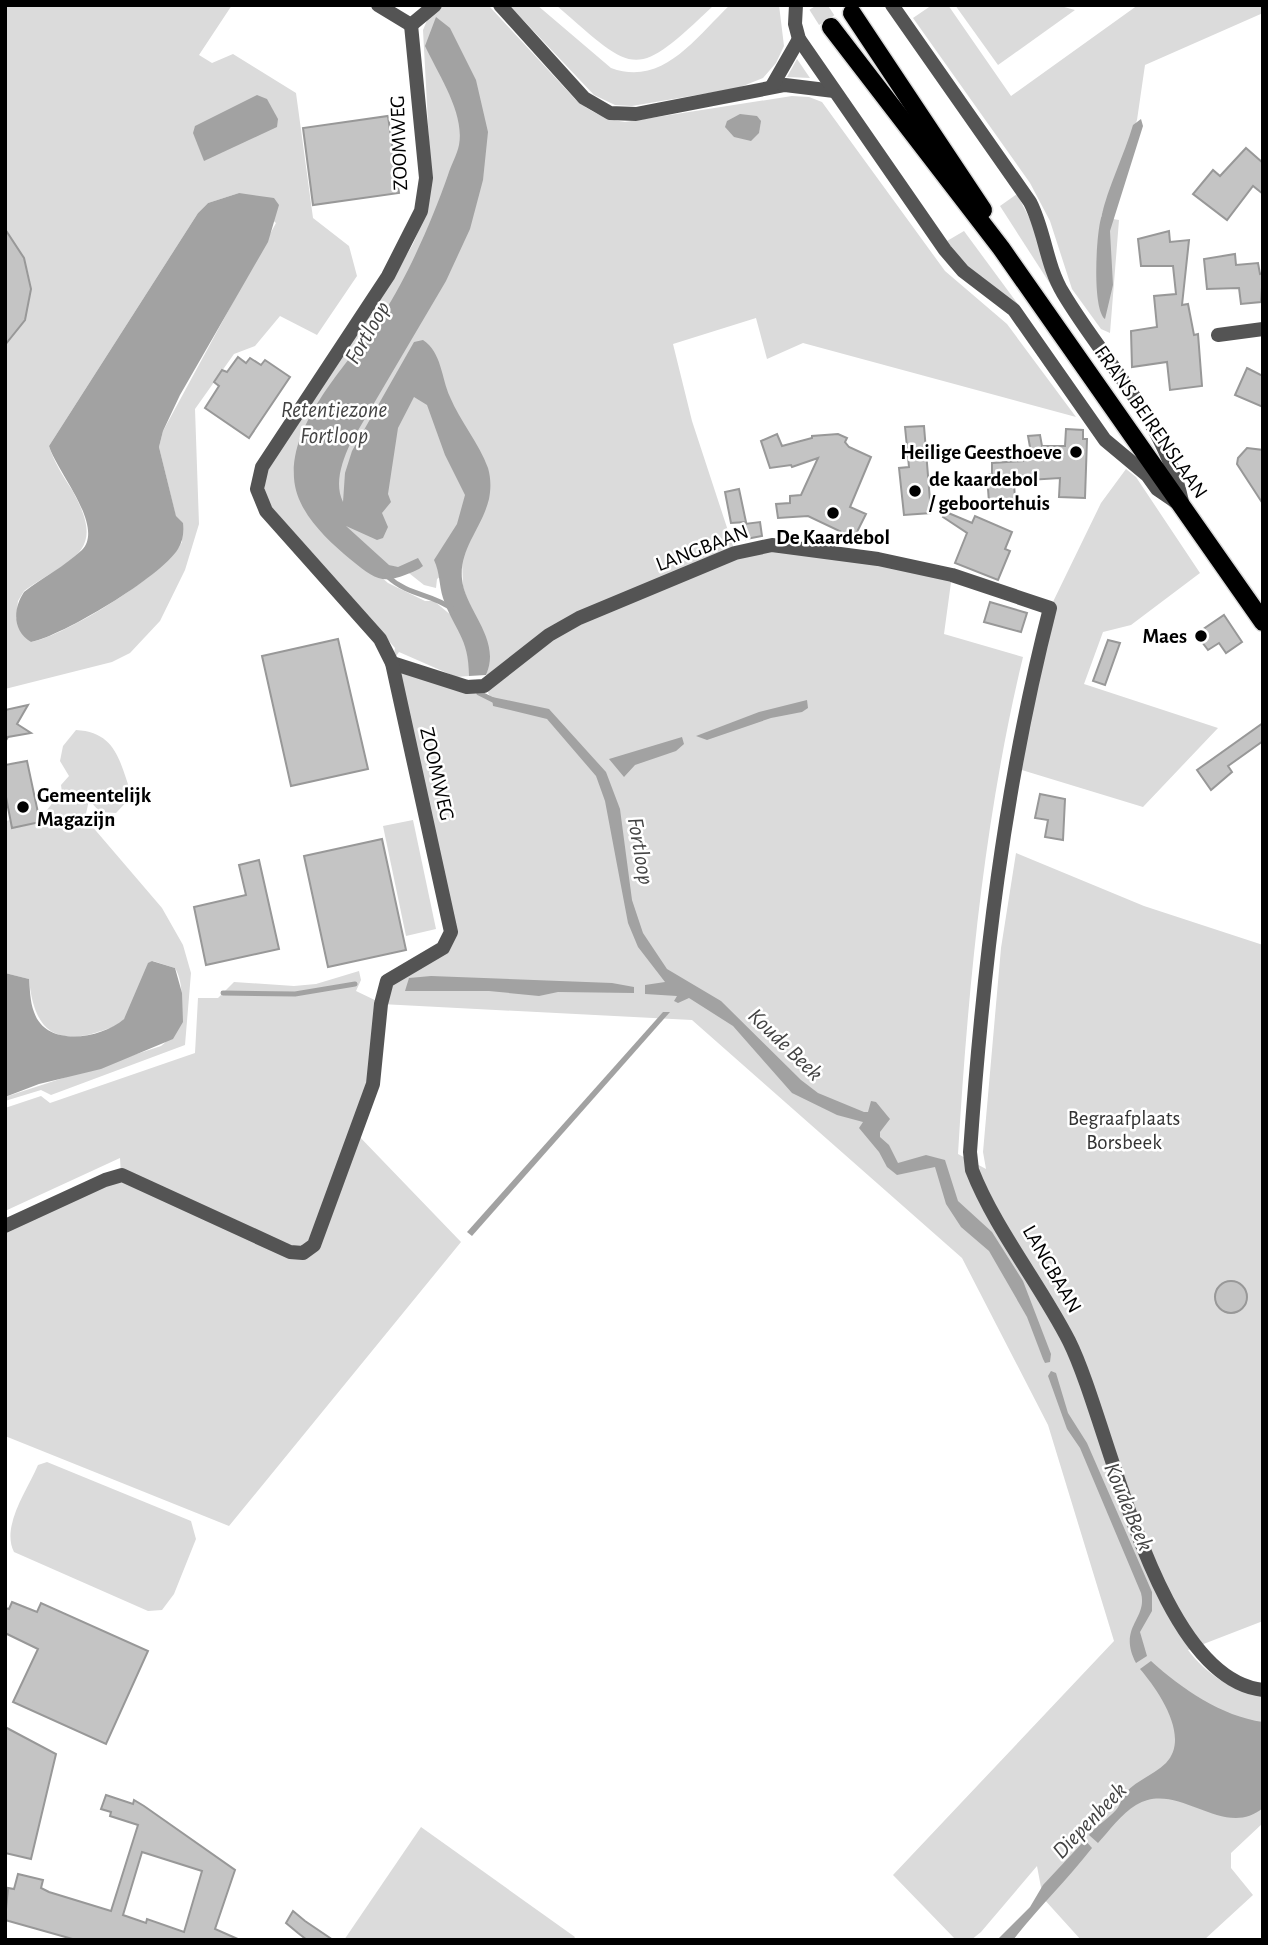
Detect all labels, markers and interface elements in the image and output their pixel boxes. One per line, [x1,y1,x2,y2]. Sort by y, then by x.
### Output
street label: ZOOMWEG [387,95,411,191]
water label: Fortloop [341,298,395,368]
street label: FRANS BEIRENSLAAN [1090,342,1212,502]
water label: Retentiezone Fortloop [281,399,387,448]
place label: Heilige Geesthoeve [900,442,1062,463]
marker: Heilige Geesthoeve [1068,444,1084,460]
place label: de kaardebol / geboortehuis [928,469,1050,514]
marker: de kaardebol / geboortehuis [907,483,923,499]
marker: De Kaardebol [825,505,841,521]
street label: LANGBAAN [653,521,751,575]
place label: De Kaardebol [776,527,890,548]
place label: Maes [1142,626,1187,647]
marker: Maes [1193,628,1209,644]
street label: ZOOMWEG [416,725,458,823]
place label: Gemeentelijk Magazijn [37,785,152,830]
marker: Gemeentelijk Magazijn [15,799,31,815]
water label: Fortloop [623,816,657,886]
water label: Koude Beek [743,1004,827,1086]
park label: Begraafplaats Borsbeek [1068,1108,1180,1153]
street label: LANGBAAN [1019,1222,1085,1316]
water label: Koude Beek [1099,1459,1157,1555]
water label: Diepenbeek [1049,1778,1132,1863]

